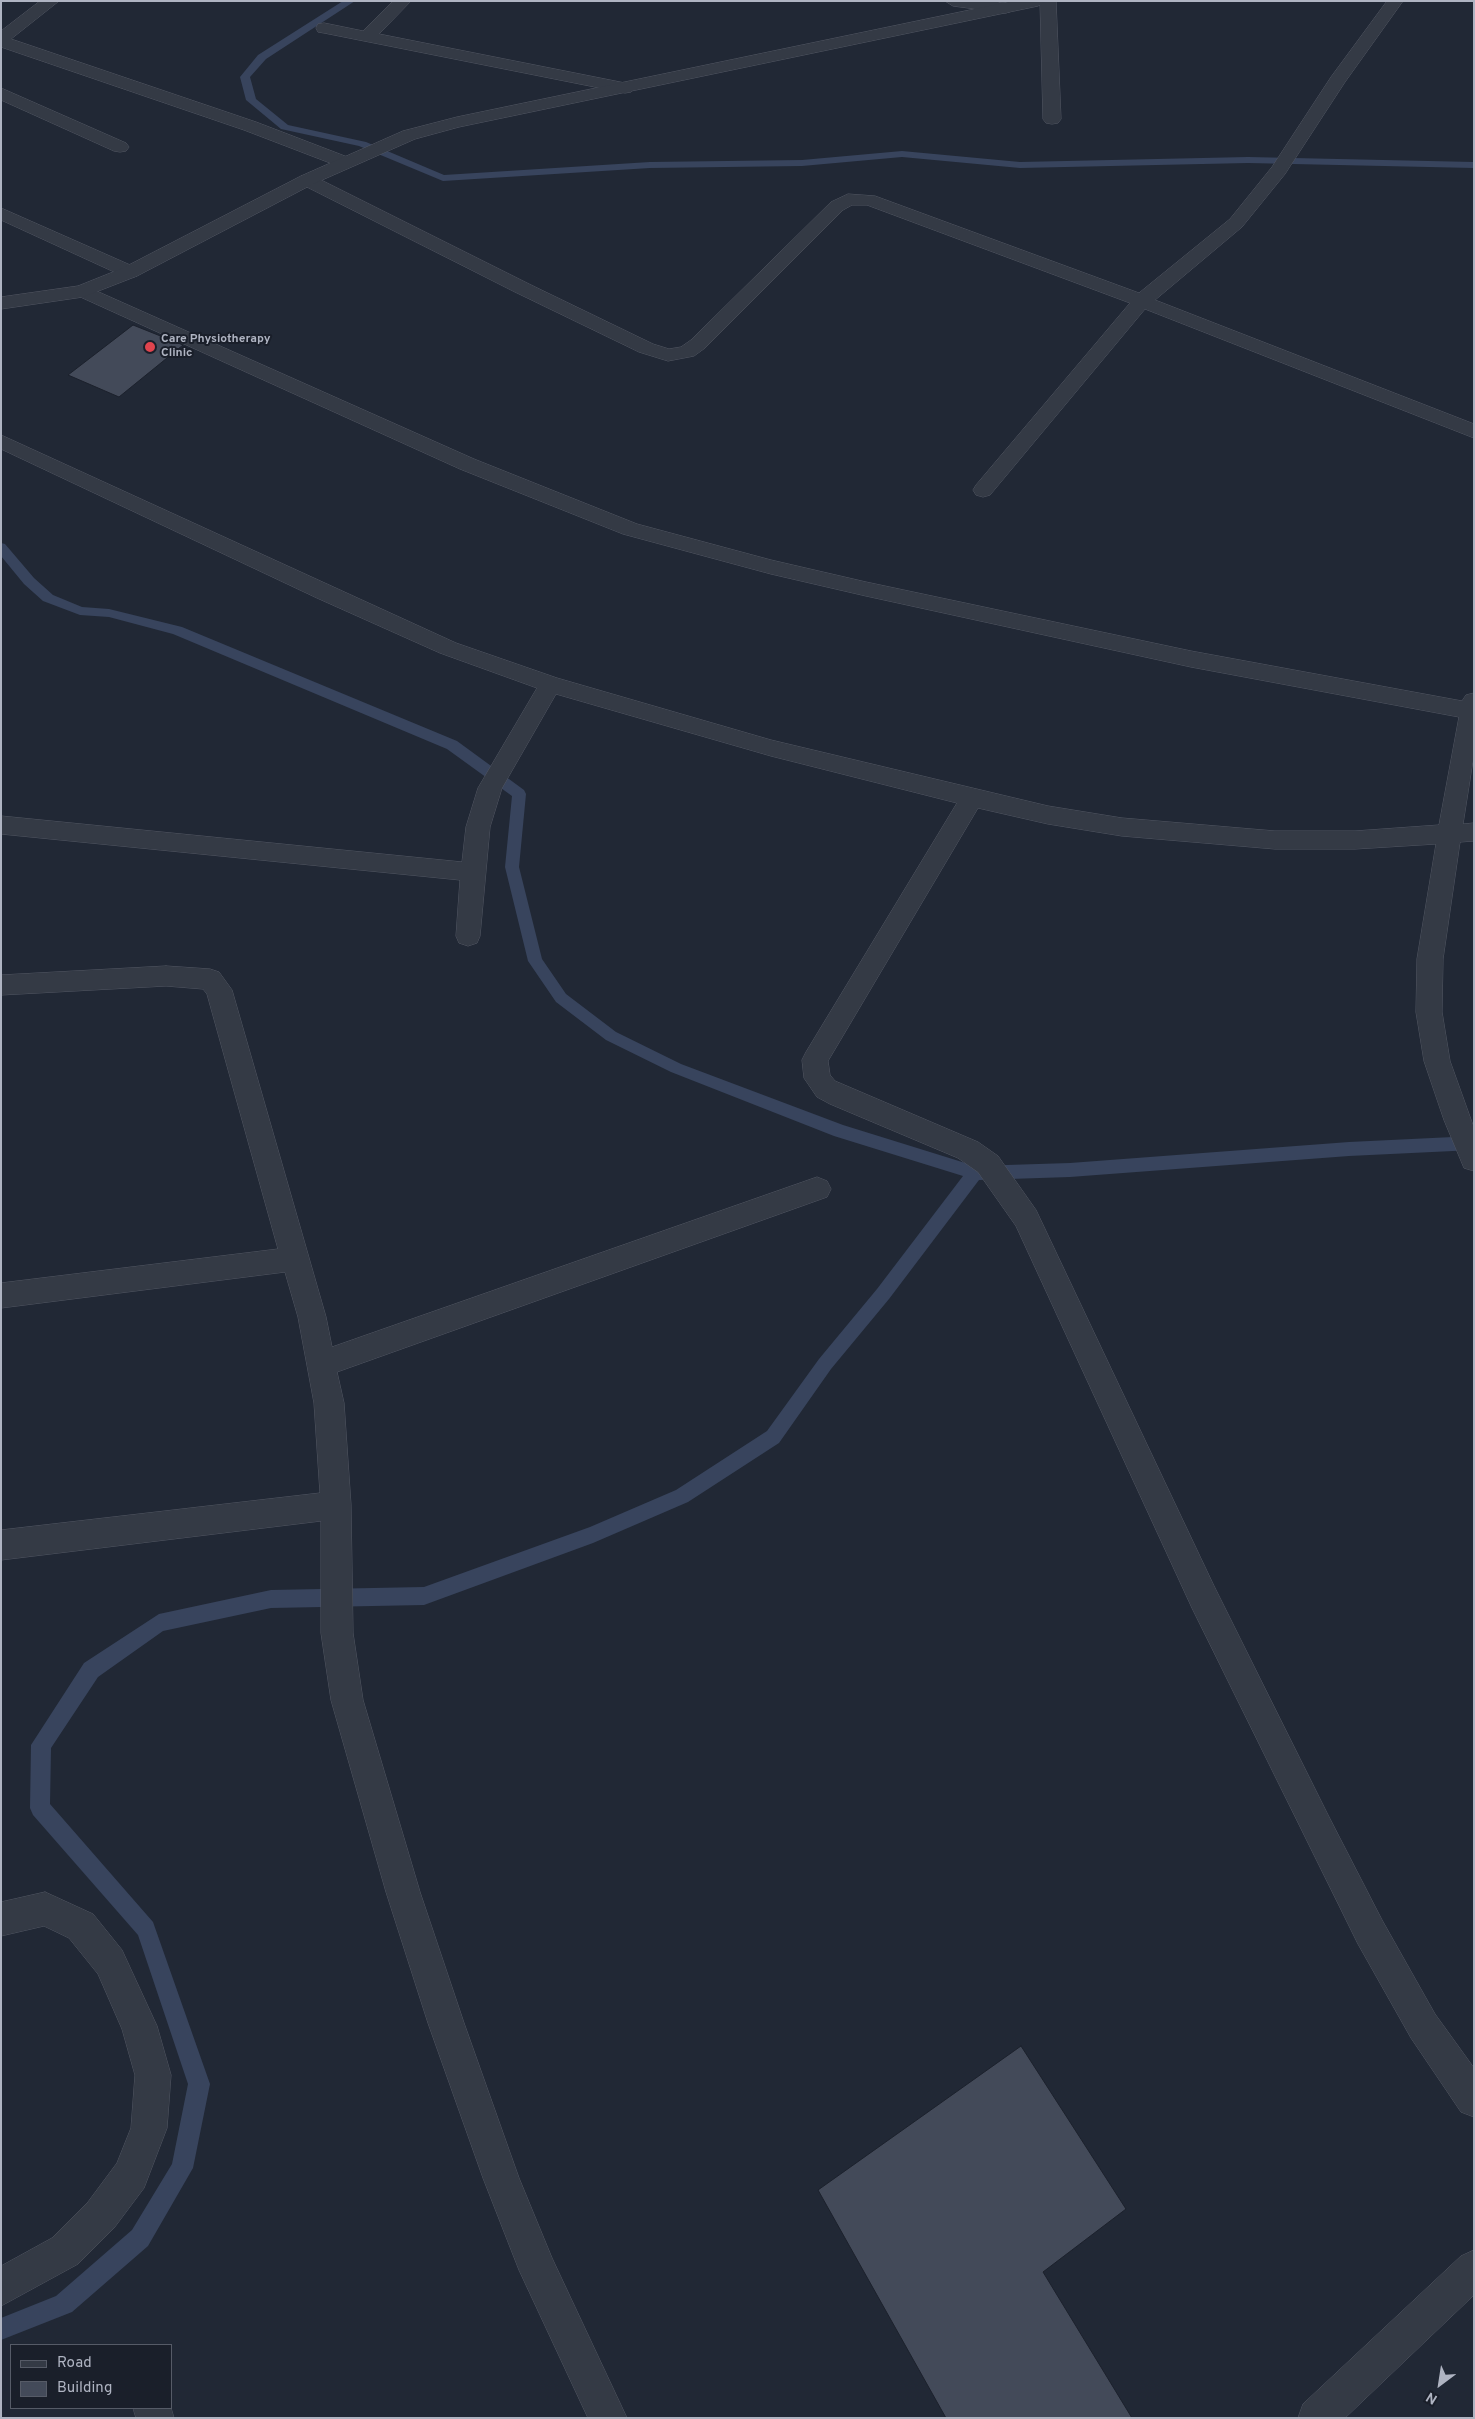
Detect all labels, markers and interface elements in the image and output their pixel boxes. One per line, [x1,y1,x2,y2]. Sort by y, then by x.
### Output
place label: Care Physiotherapy Clinic [161,333,271,361]
marker: Care Physiotherapy Clinic [143,340,157,354]
legend [10,2344,172,2409]
text: Road [57,2354,92,2373]
north arrow [1415,2359,1465,2409]
text: Building [57,2379,112,2398]
text: N [1423,2387,1441,2407]

